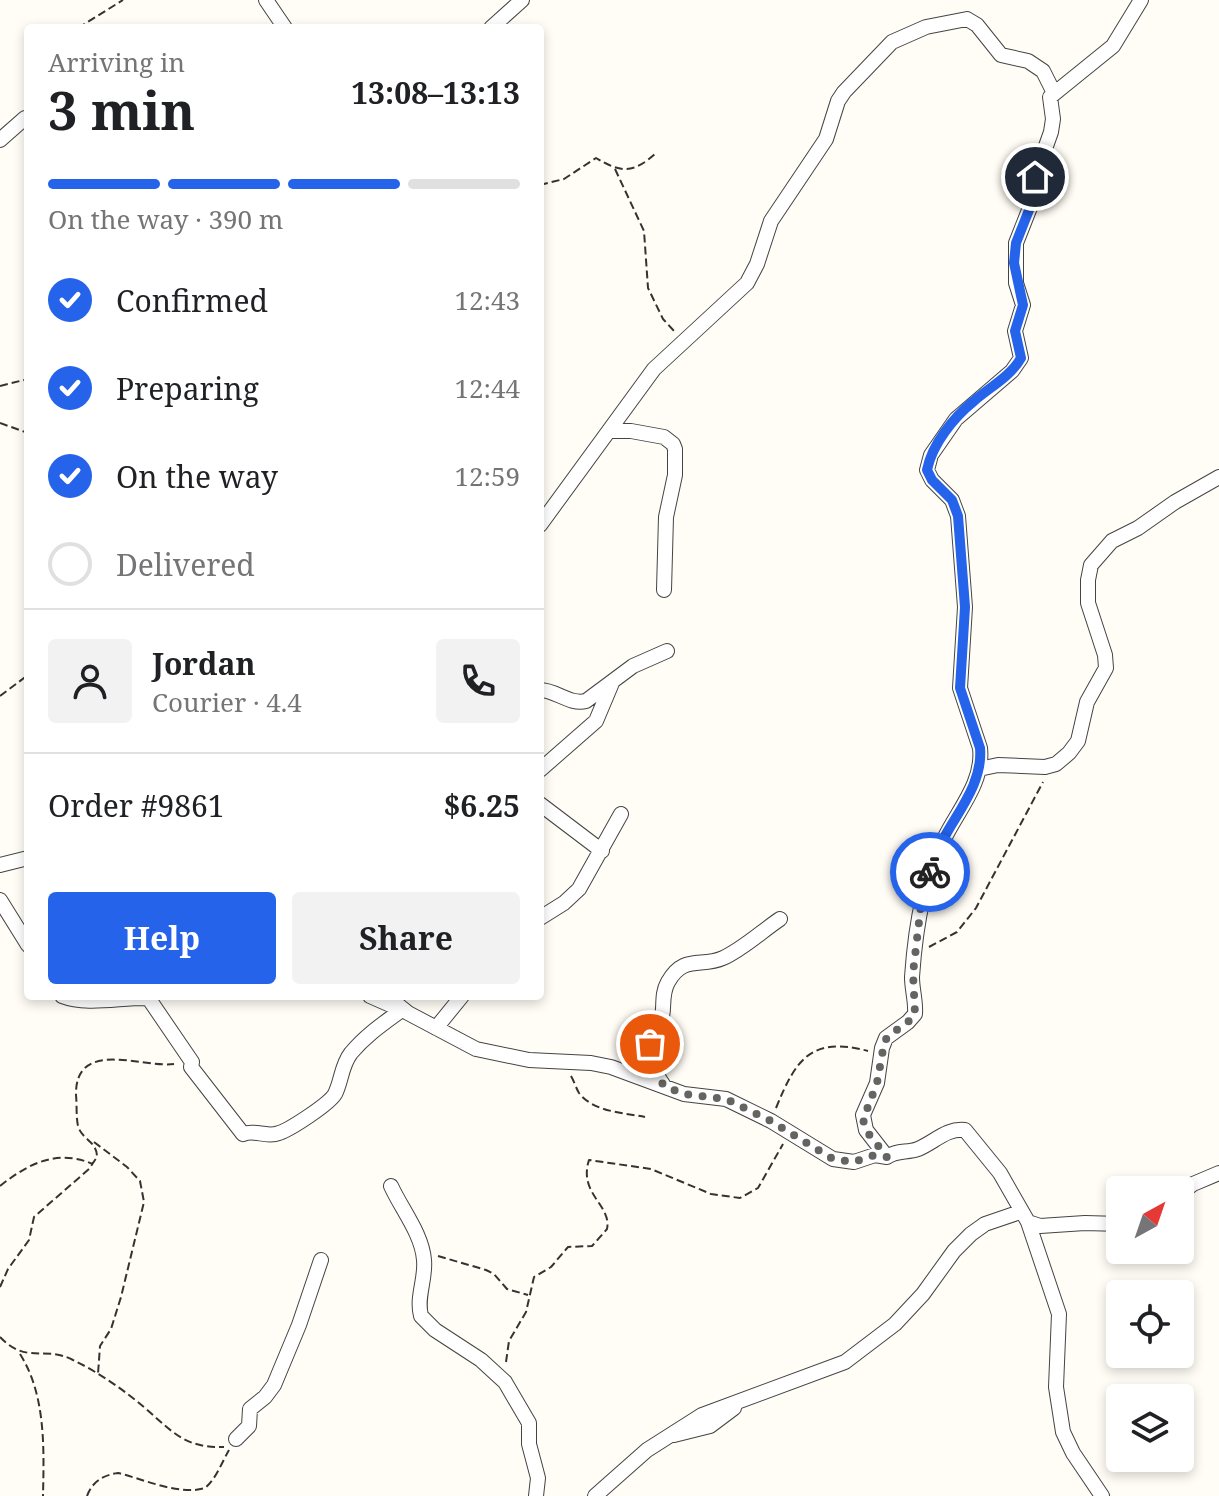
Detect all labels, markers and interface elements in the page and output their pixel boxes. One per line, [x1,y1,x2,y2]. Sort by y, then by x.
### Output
text: Arriving in [48,44,185,80]
text: 13:08–13:13 [351,72,520,113]
text: 3 min [48,74,195,145]
pin [1001,143,1069,211]
icon: home [1013,155,1057,199]
text: On the way · 390 m [48,201,283,237]
icon: check [48,278,92,322]
text: Confirmed [116,280,268,321]
text: 12:43 [454,282,520,318]
icon: check [48,366,92,410]
text: Preparing [116,368,259,409]
text: 12:44 [454,370,520,406]
icon: check [48,454,92,498]
text: On the way [116,456,278,497]
text: 12:59 [454,458,520,494]
text: Delivered [116,544,255,585]
button: person [48,639,132,723]
button: phone [436,639,520,723]
text: Jordan [152,643,255,684]
text: Courier · 4.4 [152,684,302,720]
text: Order #9861 [48,785,225,826]
text: $6.25 [443,785,520,826]
courier [890,832,970,912]
icon: bike [908,850,952,894]
button: Help [48,892,276,984]
button: Share [292,892,520,984]
pin [616,1010,684,1078]
icon: bag [628,1022,672,1066]
north arrow [1106,1176,1194,1264]
map controls [1106,1176,1194,1472]
button: locate [1106,1280,1194,1368]
button: layers [1106,1384,1194,1472]

